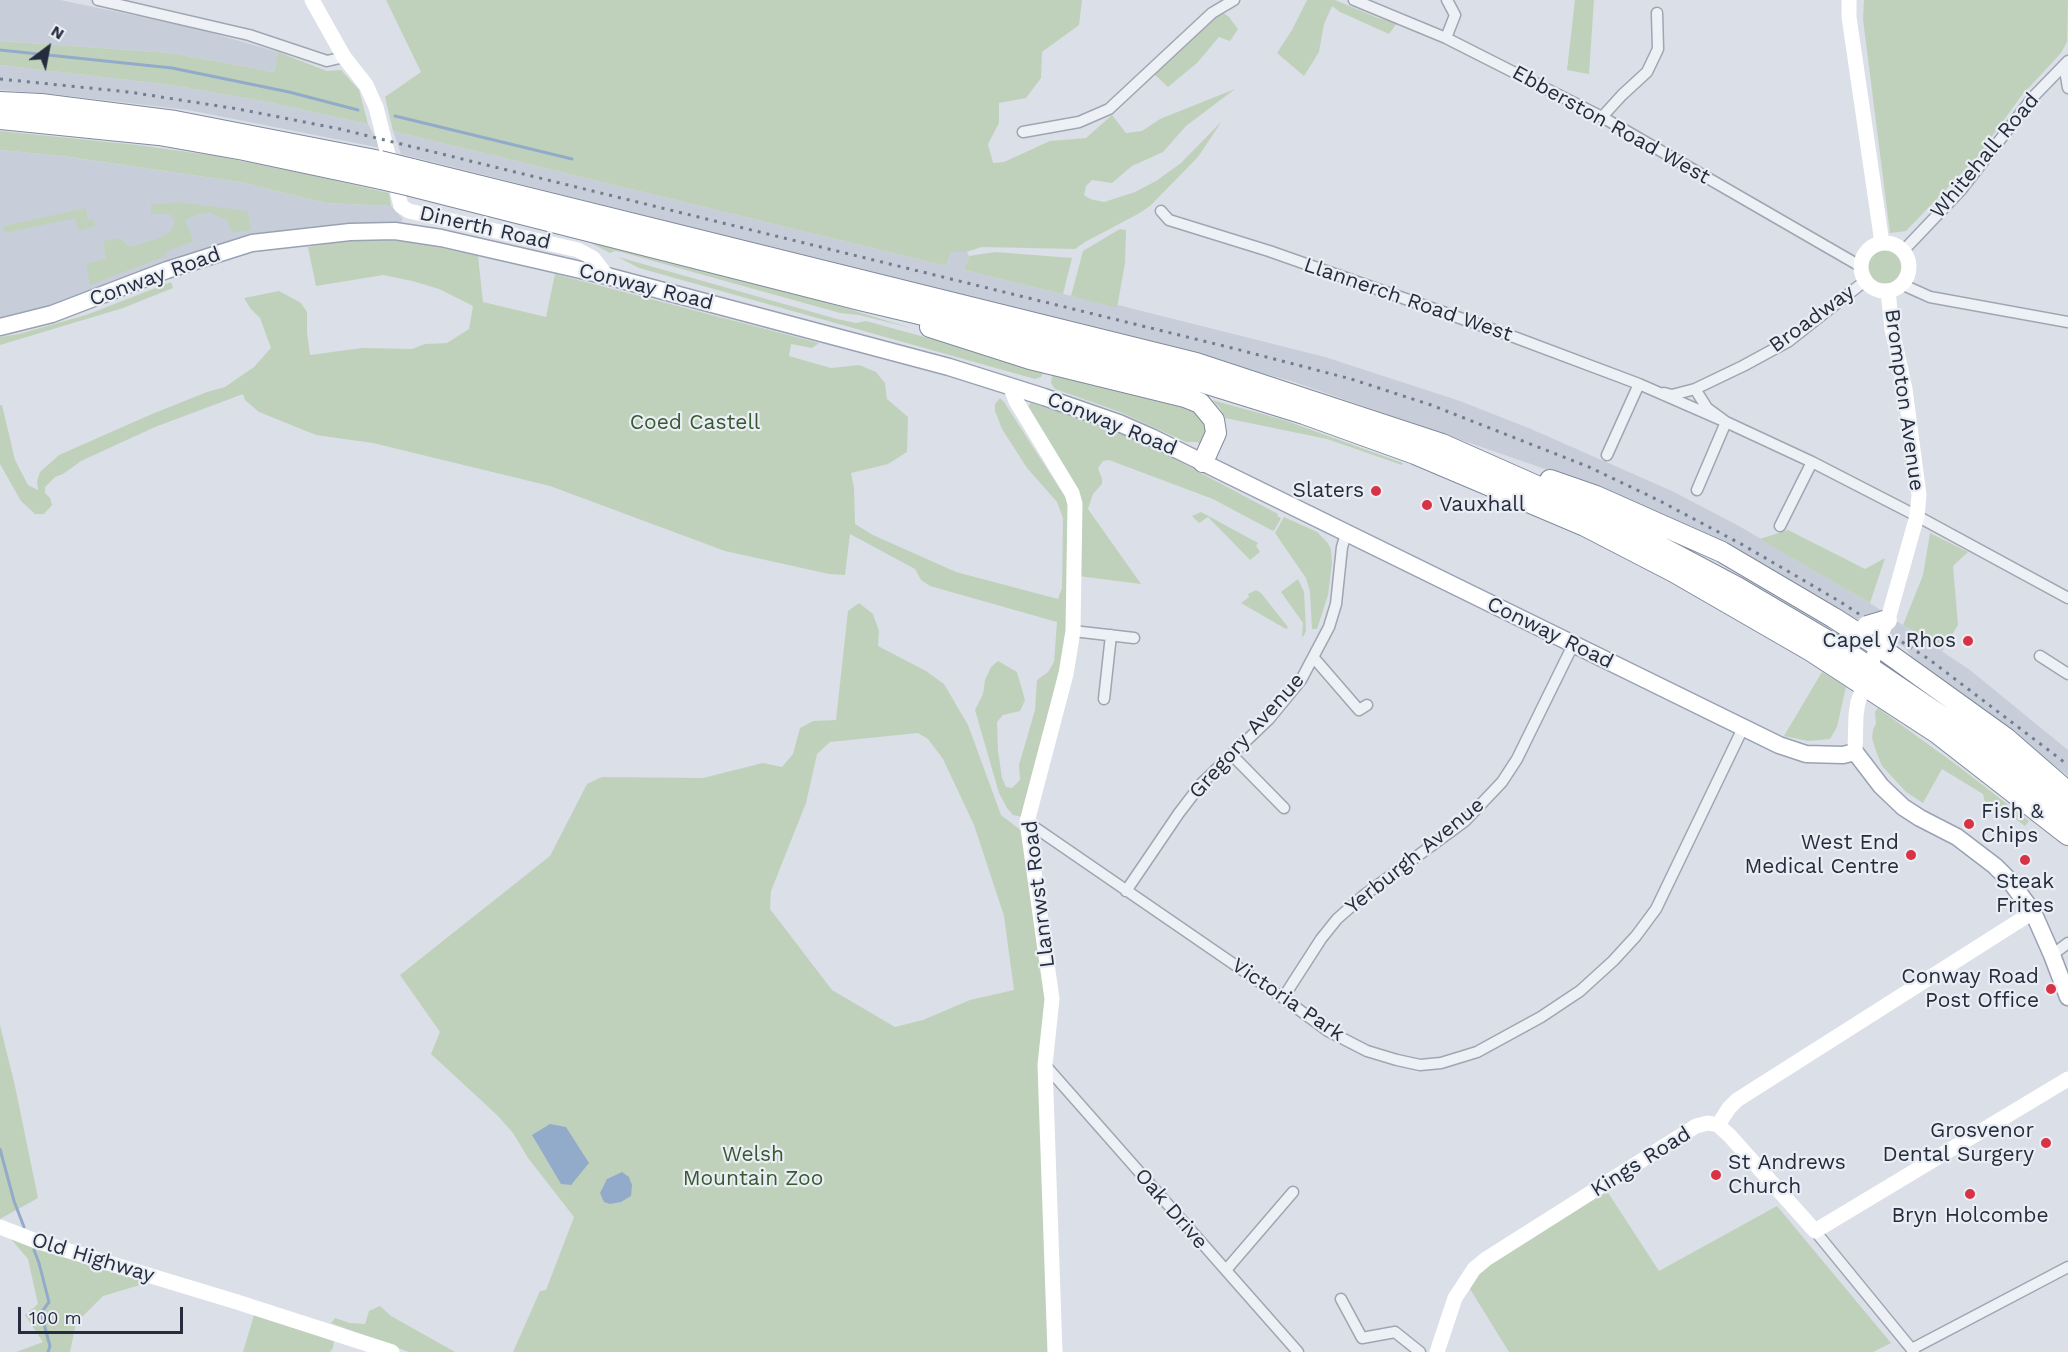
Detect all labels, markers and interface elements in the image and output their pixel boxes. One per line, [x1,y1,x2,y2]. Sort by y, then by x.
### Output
north arrow [18,18,78,78]
text: N [48,21,68,44]
street label: Ebberston Road West [1508,60,1714,190]
street label: Whitehall Road [1925,88,2045,224]
street label: Dinerth Road [417,201,553,255]
street label: Conway Road [86,242,224,312]
street label: Llannerch Road West [1300,252,1516,348]
street label: Conway Road [576,258,716,316]
street label: Broadway [1765,280,1859,358]
street label: Brompton Avenue [1879,307,1929,493]
street label: Conway Road [1043,387,1181,461]
park label: Coed Castell [630,410,760,436]
place label: Slaters [1293,478,1364,504]
marker: Slaters [1369,484,1383,498]
place label: Vauxhall [1439,492,1525,518]
marker: Vauxhall [1420,498,1434,512]
street label: Conway Road [1483,591,1617,675]
place label: Capel y Rhos [1822,628,1956,654]
marker: Capel y Rhos [1961,634,1975,648]
street label: Gregory Avenue [1184,668,1310,804]
street label: Yerburgh Avenue [1341,792,1489,920]
place label: Fish & Chips [1981,799,2044,849]
marker: Fish & Chips [1962,817,1976,831]
street label: Llanrwst Road [1017,819,1061,969]
place label: West End Medical Centre [1745,830,1899,880]
marker: West End Medical Centre [1904,848,1918,862]
marker: Steak Frites [2018,853,2032,867]
place label: Steak Frites [1996,869,2054,919]
street label: Victoria Park [1227,953,1349,1047]
place label: Conway Road Post Office [1901,964,2039,1014]
marker: Conway Road Post Office [2044,982,2058,996]
place label: Grosvenor Dental Surgery [1883,1118,2034,1168]
street label: Kings Road [1586,1121,1696,1203]
marker: Grosvenor Dental Surgery [2039,1136,2053,1150]
park label: Welsh Mountain Zoo [683,1142,823,1192]
place label: St Andrews Church [1728,1150,1846,1200]
street label: Oak Drive [1129,1163,1213,1255]
marker: St Andrews Church [1709,1168,1723,1182]
marker: Bryn Holcombe [1963,1187,1977,1201]
place label: Bryn Holcombe [1891,1203,2049,1229]
street label: Old Highway [29,1227,157,1289]
scale bar [21,1295,186,1333]
text: 100 m [29,1307,82,1328]

